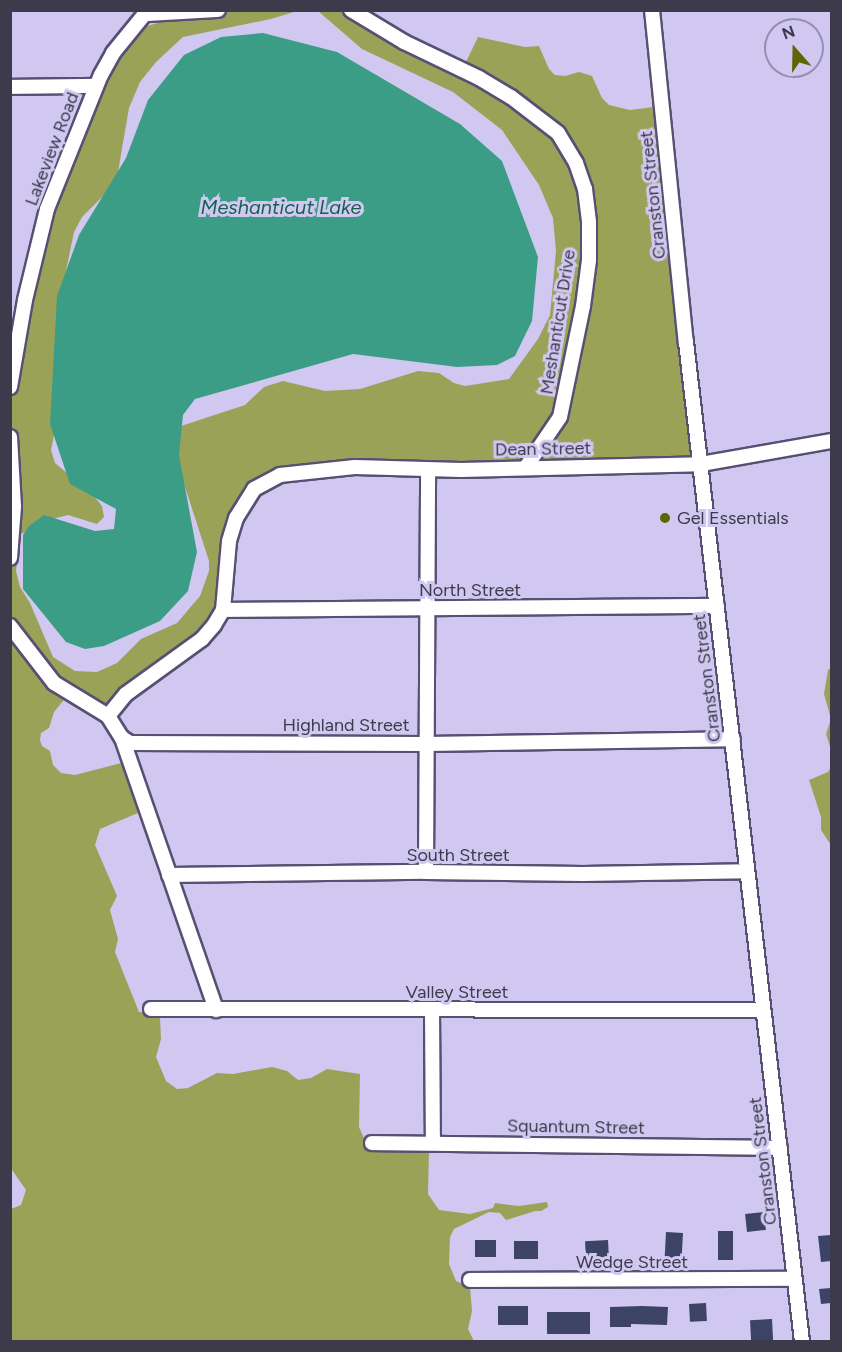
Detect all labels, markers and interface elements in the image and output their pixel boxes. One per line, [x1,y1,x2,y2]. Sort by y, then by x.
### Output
north arrow [764,18,824,78]
text: N [779,21,797,44]
street label: Lakeview Road [20,89,84,209]
street label: Cranston Street [636,130,670,260]
water label: Meshanticut Lake [201,195,361,219]
street label: Meshanticut Drive [536,248,580,396]
street label: Dean Street [495,437,591,461]
place label: Gel Essentials [677,507,789,529]
marker: Gel Essentials [658,511,672,525]
street label: North Street [419,579,521,601]
street label: Cranston Street [688,613,726,743]
street label: Highland Street [283,714,409,736]
street label: South Street [406,844,510,866]
street label: Valley Street [406,981,508,1003]
street label: Cranston Street [744,1096,782,1226]
street label: Squantum Street [507,1115,645,1139]
street label: Wedge Street [576,1251,688,1273]

